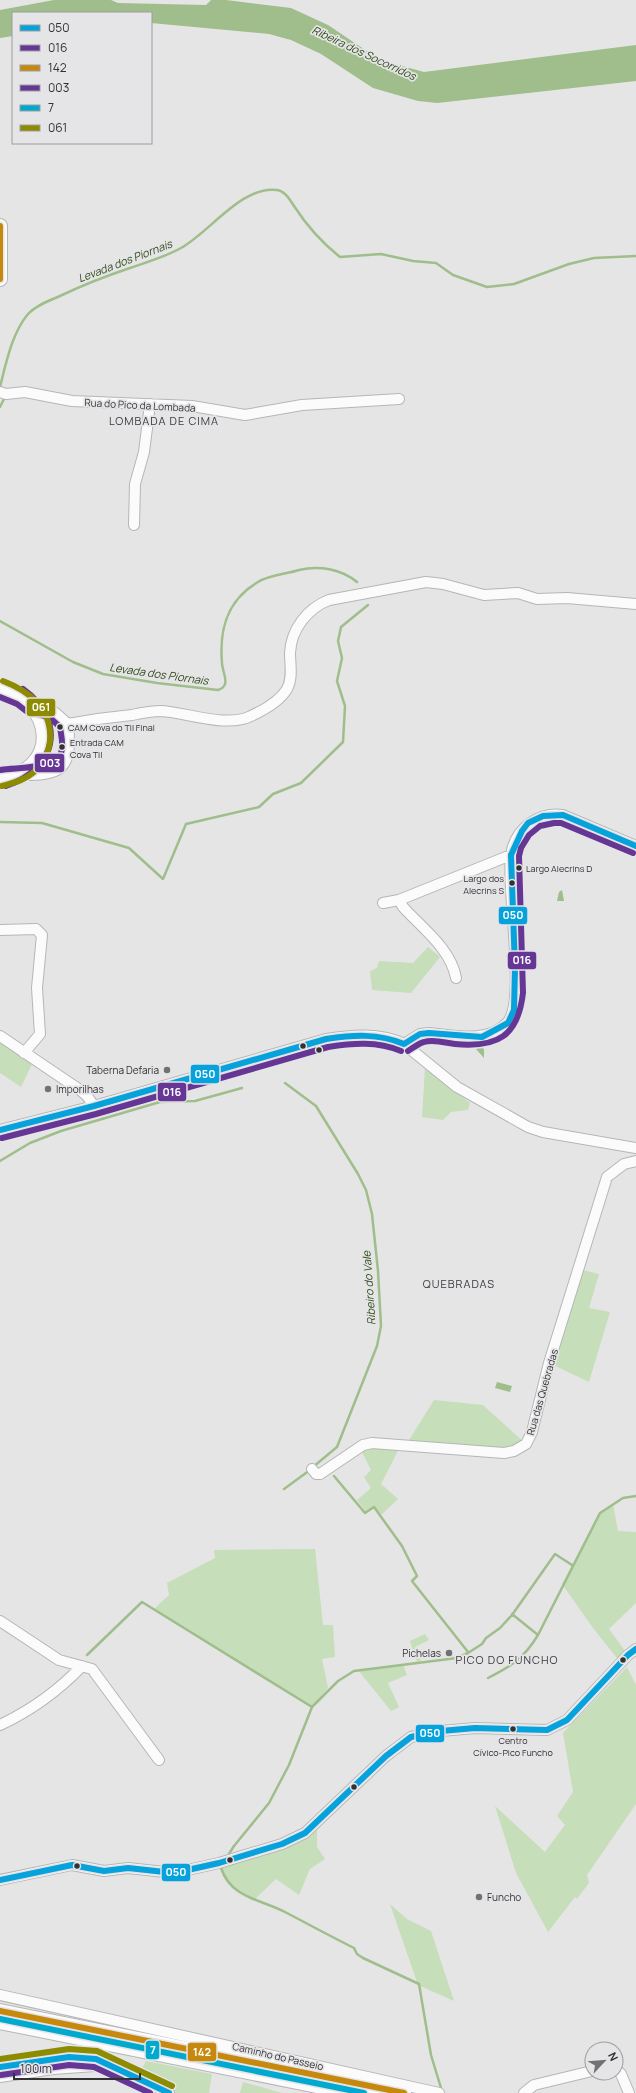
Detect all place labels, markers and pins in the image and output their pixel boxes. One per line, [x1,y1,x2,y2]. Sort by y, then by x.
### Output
place label: CAM Cova do Til Final [68,721,155,734]
marker: CAM Cova do Til Final [55,722,65,732]
place label: Entrada CAM Cova Til [70,736,124,761]
marker: Entrada CAM Cova Til [57,742,67,752]
place label: Largo Alecrins D [526,862,592,875]
marker: Largo Alecrins D [514,863,524,873]
place label: Largo dos Alecrins S [463,872,504,897]
marker: Largo dos Alecrins S [507,878,517,888]
unlabelled marker [298,1041,308,1051]
unlabelled marker [314,1045,324,1055]
place label: Taberna Defaria [86,1063,159,1077]
marker: Taberna Defaria [162,1065,172,1075]
place label: Imporilhas [56,1082,104,1096]
marker: Imporilhas [43,1084,53,1094]
place label: Pichelas [402,1646,441,1660]
marker: Pichelas [444,1648,454,1658]
unlabelled marker [618,1655,628,1665]
marker: Centro Cívico-Pico Funcho [508,1724,518,1734]
place label: Centro Cívico-Pico Funcho [473,1734,553,1759]
unlabelled marker [349,1782,359,1792]
unlabelled marker [225,1855,235,1865]
unlabelled marker [72,1861,82,1871]
place label: Funcho [487,1890,521,1904]
marker: Funcho [474,1892,484,1902]

